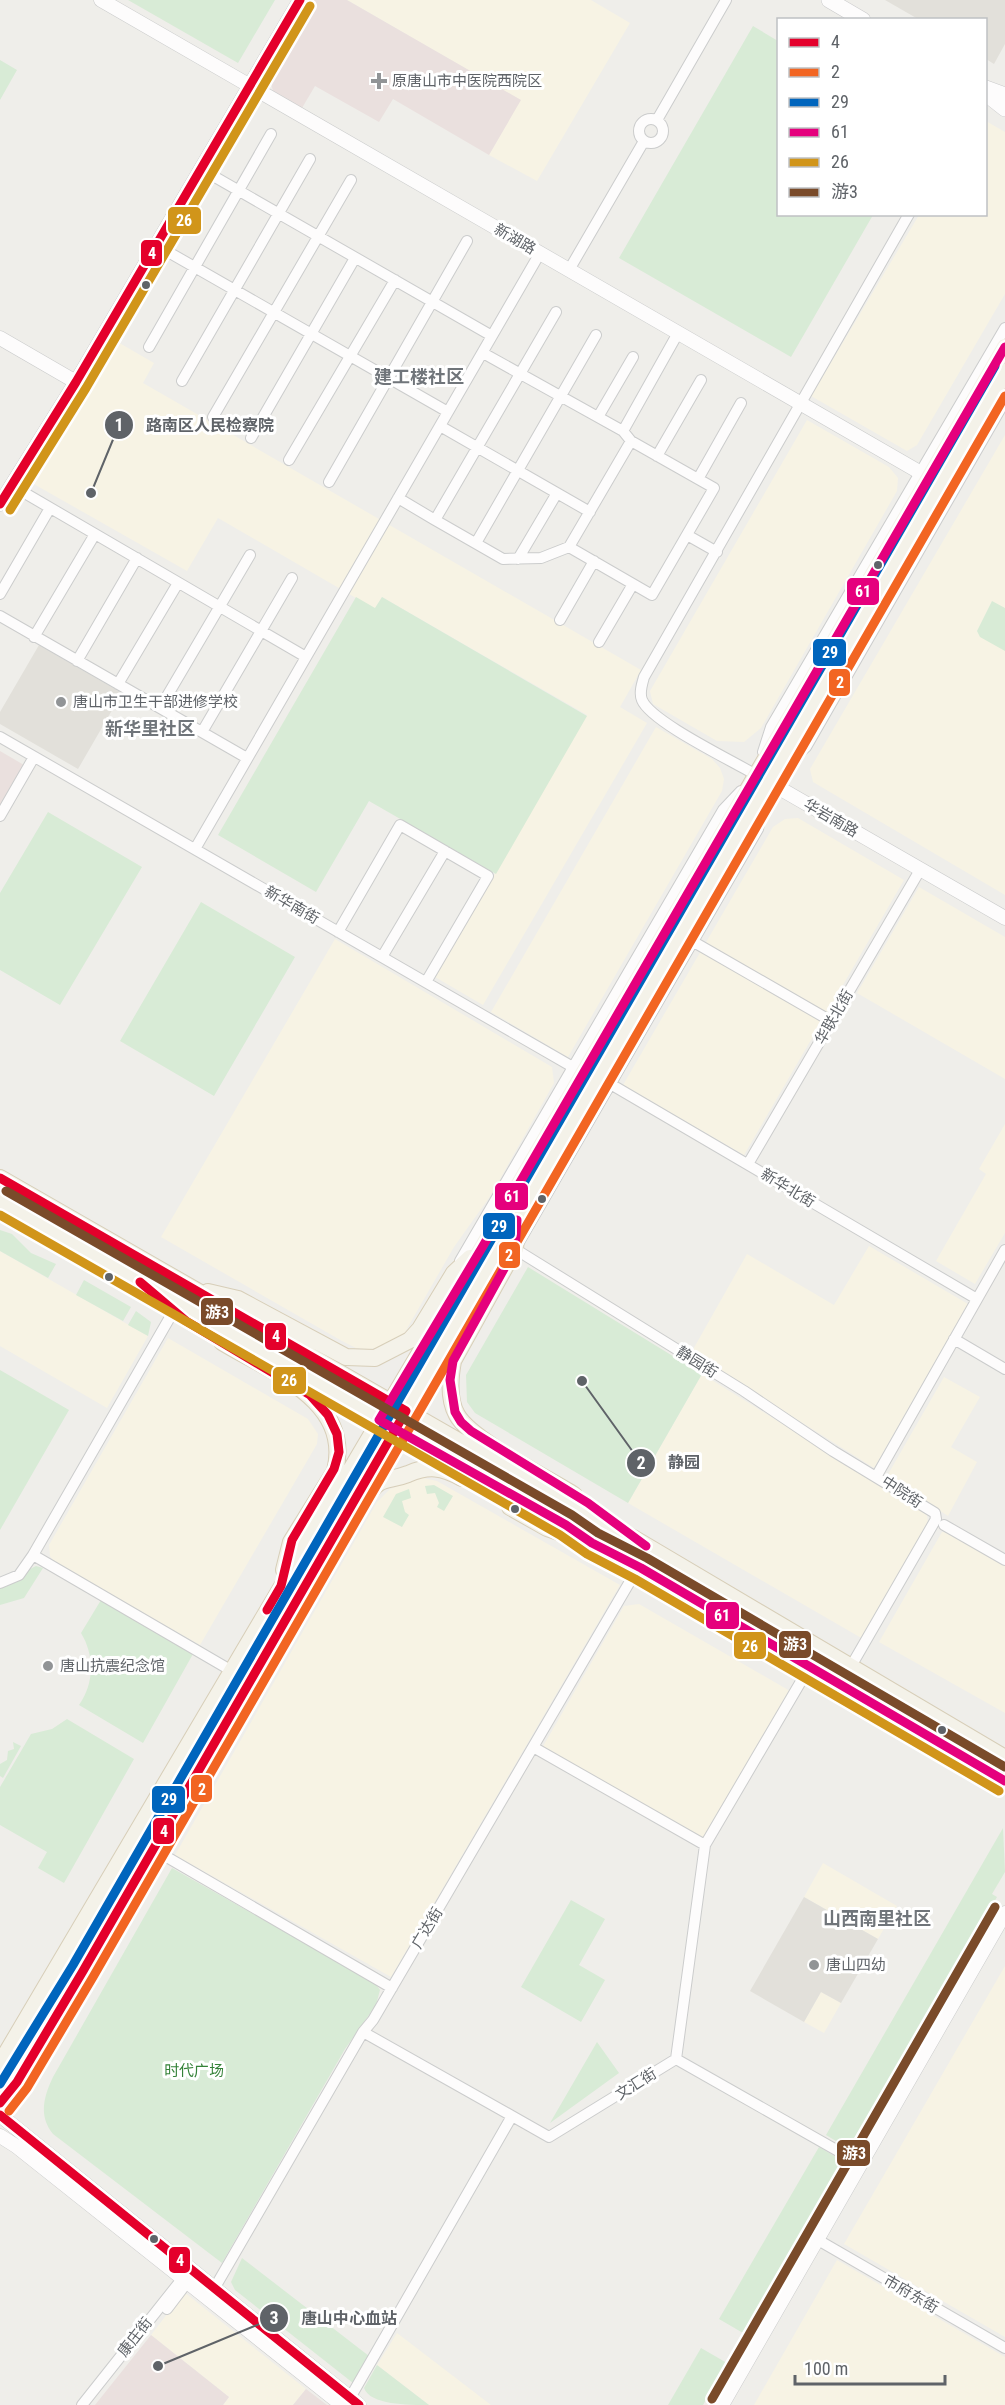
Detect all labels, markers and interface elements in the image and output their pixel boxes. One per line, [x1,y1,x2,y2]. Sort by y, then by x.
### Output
legend [777,18,987,216]
text: 4 [831,31,840,52]
text: 2 [831,61,840,82]
marker: 原唐山市中医院西院区 [370,72,388,90]
place label: 原唐山市中医院西院区 [392,72,542,90]
text: 29 [831,91,849,112]
text: 61 [831,121,849,142]
text: 26 [831,151,849,172]
text: 游3 [831,181,858,202]
line badge: 26 [167,206,202,235]
text: 26 [176,211,192,230]
street label: 新湖路 [491,220,539,258]
line badge: 4 [140,239,163,267]
text: 4 [148,244,156,263]
unlabelled marker [140,279,152,291]
district label: 建工楼社区 [374,366,464,387]
callout: 路南区人民检察院 [104,408,286,442]
text: 1 [114,414,124,435]
text: 路南区人民检察院 [146,416,274,435]
unlabelled marker [872,559,884,571]
line badge: 61 [846,577,880,606]
text: 61 [855,582,871,601]
line badge: 29 [812,638,847,667]
text: 29 [822,643,838,662]
line badge: 2 [828,668,851,697]
text: 2 [836,673,844,692]
place label: 唐山市卫生干部进修学校 [73,693,238,711]
marker: 唐山市卫生干部进修学校 [54,695,68,709]
district label: 新华里社区 [105,718,195,739]
street label: 华岩南路 [801,795,861,841]
street label: 新华南街 [262,882,322,928]
street label: 华联北街 [811,987,857,1047]
street label: 新华北街 [758,1165,818,1211]
line badge: 61 [494,1182,529,1211]
text: 61 [504,1187,520,1206]
unlabelled marker [536,1193,548,1205]
line badge: 29 [482,1212,516,1240]
text: 29 [491,1217,507,1236]
line badge: 2 [498,1241,521,1269]
text: 2 [505,1246,513,1265]
unlabelled marker [103,1271,115,1283]
line badge: 游3 [200,1297,234,1326]
text: 游3 [205,1303,229,1322]
line badge: 4 [264,1322,287,1351]
text: 4 [272,1327,280,1346]
street label: 静园街 [673,1342,721,1382]
line badge: 26 [272,1366,307,1395]
text: 26 [281,1371,297,1390]
callout: 静园 [626,1446,712,1480]
text: 2 [636,1452,646,1473]
text: 静园 [668,1453,700,1472]
street label: 中院街 [878,1472,926,1512]
unlabelled marker [509,1503,521,1515]
line badge: 61 [705,1601,740,1630]
text: 61 [714,1606,730,1625]
line badge: 游3 [778,1630,812,1659]
line badge: 26 [733,1631,767,1660]
text: 游3 [783,1635,807,1654]
text: 26 [742,1637,758,1656]
place label: 唐山抗震纪念馆 [60,1657,165,1675]
marker: 唐山抗震纪念馆 [41,1659,55,1673]
unlabelled marker [936,1724,948,1736]
line badge: 2 [190,1774,213,1803]
text: 2 [198,1780,206,1799]
line badge: 29 [151,1785,186,1814]
text: 29 [161,1790,177,1809]
line badge: 4 [152,1817,175,1845]
text: 4 [160,1822,168,1841]
street label: 广达街 [408,1904,446,1952]
district label: 山西南里社区 [823,1908,931,1929]
place label: 唐山四幼 [826,1956,886,1974]
marker: 唐山四幼 [807,1958,821,1972]
park label: 时代广场 [164,2062,224,2080]
street label: 文汇街 [612,2064,660,2104]
line badge: 游3 [836,2139,871,2167]
text: 游3 [842,2144,866,2163]
unlabelled marker [148,2233,160,2245]
line badge: 4 [168,2246,191,2274]
text: 4 [176,2251,184,2270]
street label: 市府东街 [881,2271,941,2317]
callout: 唐山中心血站 [259,2301,409,2335]
text: 3 [269,2307,279,2328]
text: 唐山中心血站 [301,2309,397,2328]
street label: 康庄街 [114,2314,156,2360]
scale bar [795,2348,945,2386]
text: 100 m [804,2358,848,2379]

